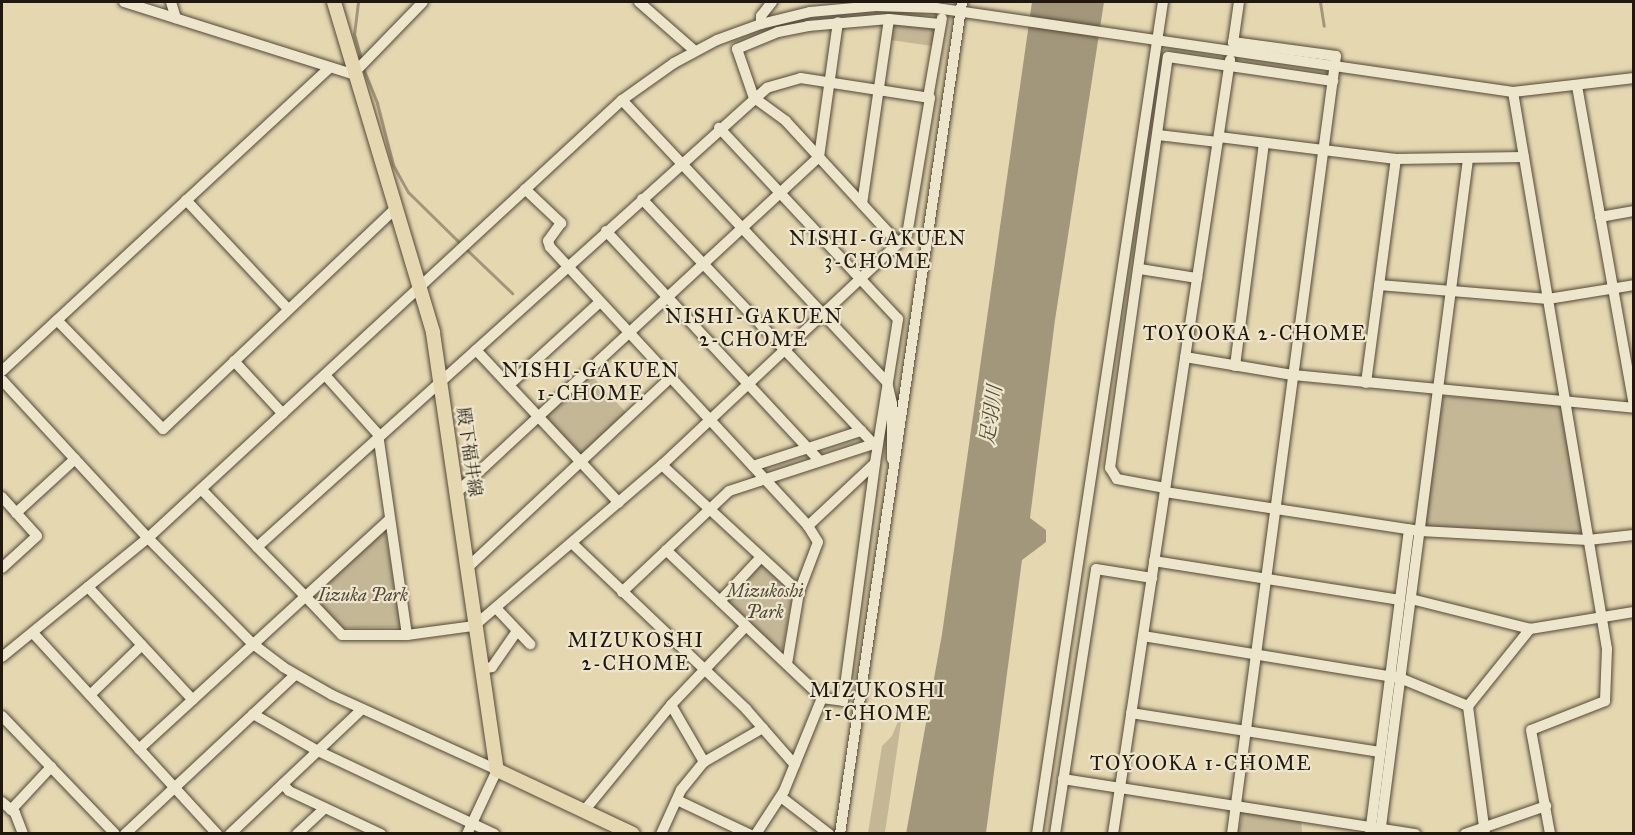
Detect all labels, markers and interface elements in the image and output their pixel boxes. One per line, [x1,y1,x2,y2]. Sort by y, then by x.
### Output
district label: NISHI-GAKUEN 3-CHOME [789,226,967,273]
district label: NISHI-GAKUEN 2-CHOME [665,304,843,351]
district label: TOYOOKA 2-CHOME [1143,321,1367,345]
district label: NISHI-GAKUEN 1-CHOME [502,358,680,405]
water label: 足羽川 [975,384,1007,446]
street label: 殿下福井線 [452,406,486,498]
park label: Mizukoshi Park [727,581,803,624]
park label: Iizuka Park [318,584,408,606]
district label: MIZUKOSHI 2-CHOME [567,628,705,675]
district label: MIZUKOSHI 1-CHOME [809,679,947,726]
district label: TOYOOKA 1-CHOME [1090,751,1312,775]

